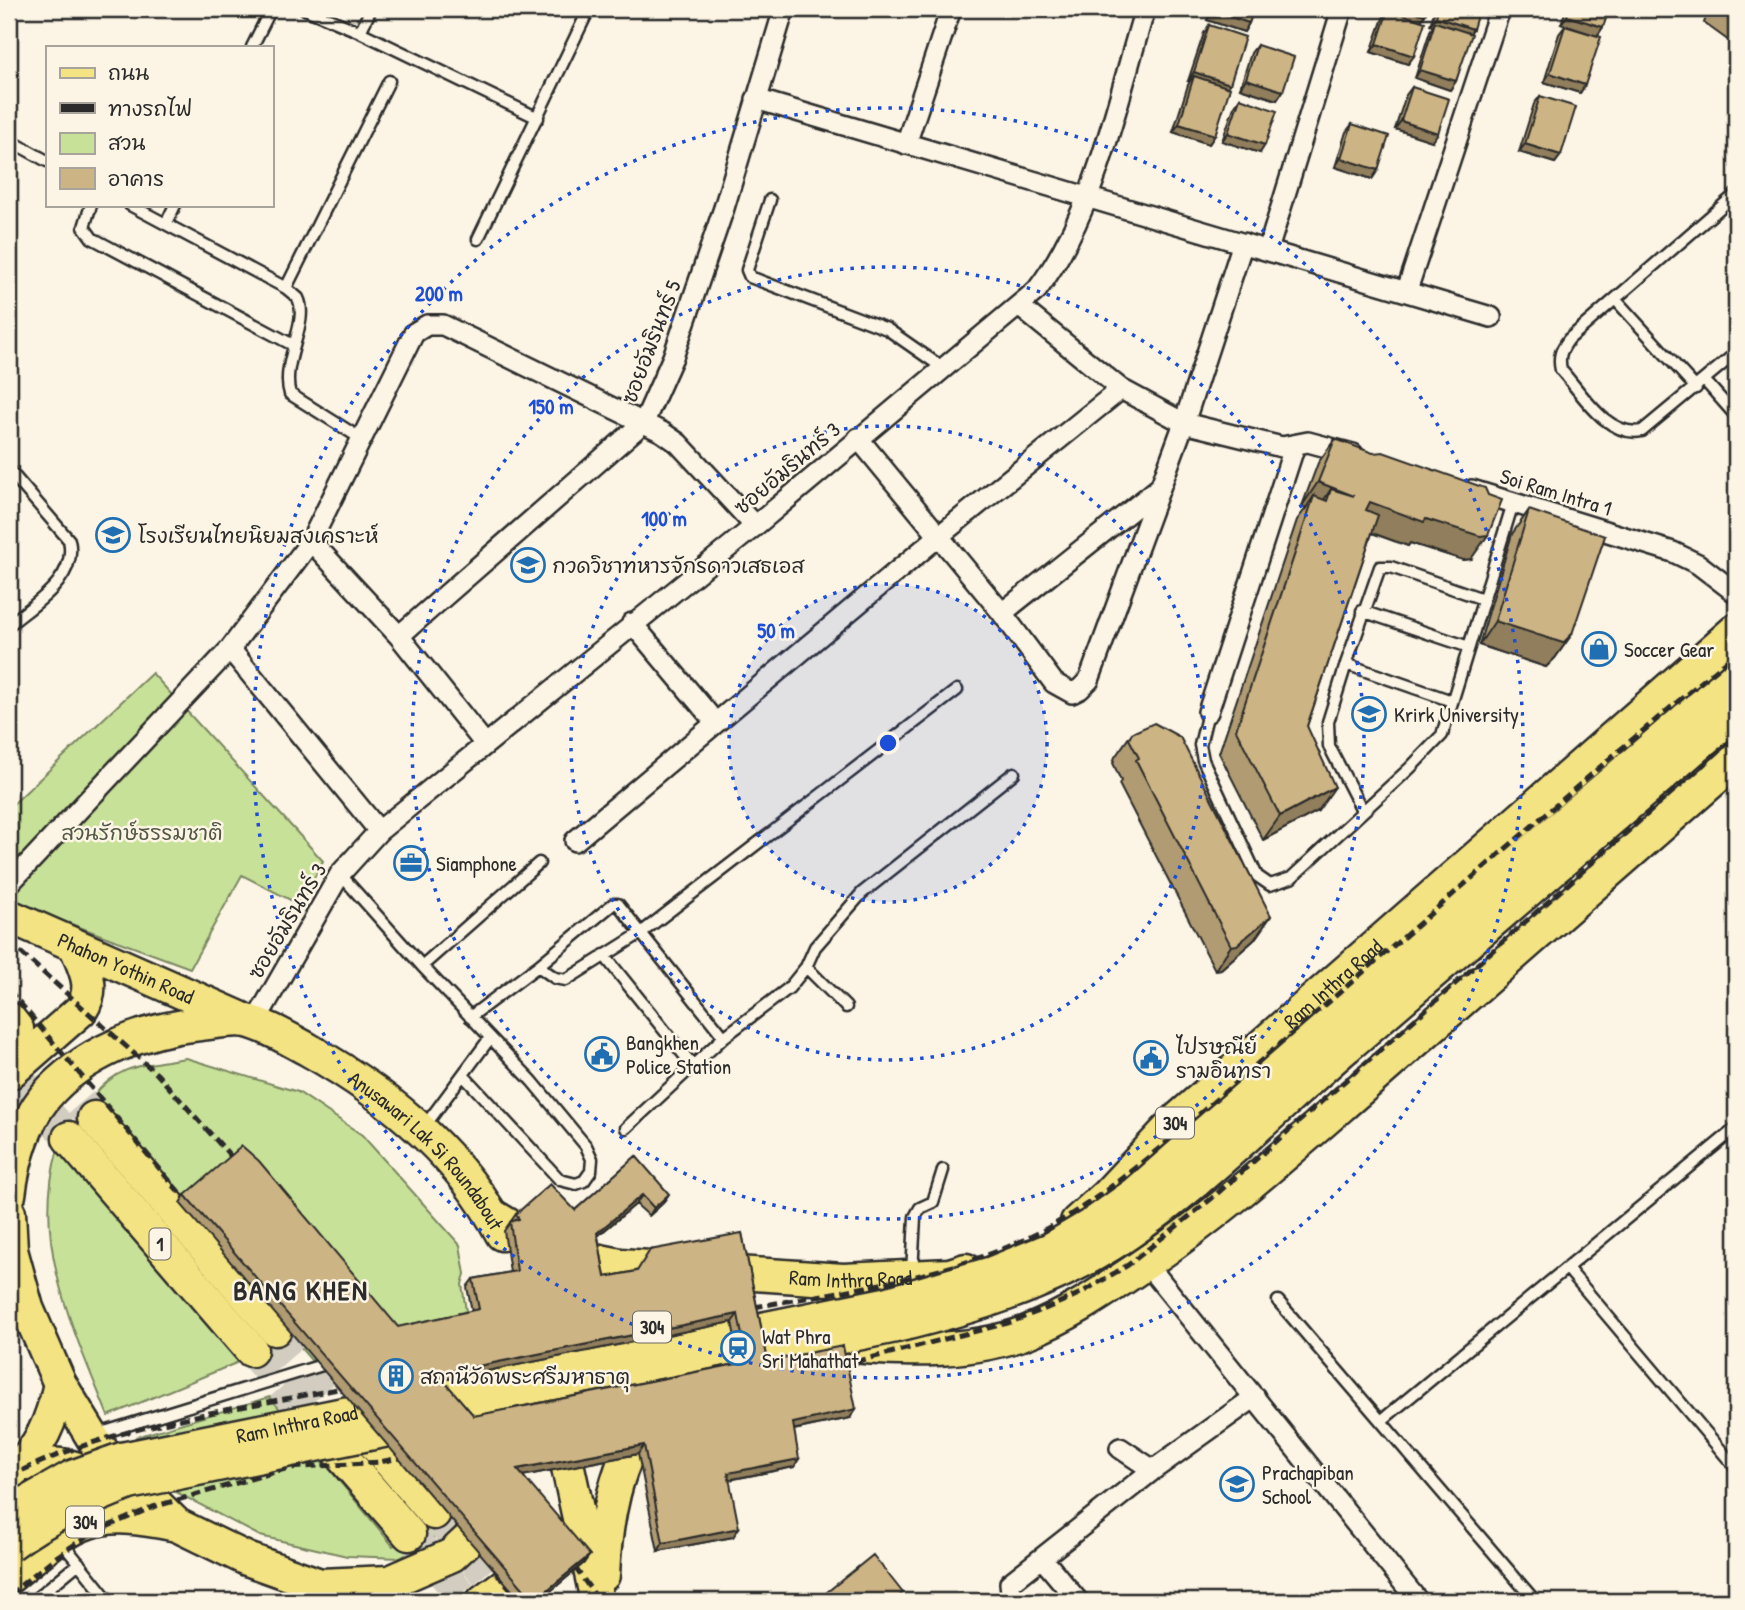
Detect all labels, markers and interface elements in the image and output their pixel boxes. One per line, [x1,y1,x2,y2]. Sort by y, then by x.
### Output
legend [46,46,273,206]
text: ถนน [108,58,149,87]
text: ทางรถไฟ [108,94,193,123]
text: สวน [108,128,145,157]
text: อาคาร [108,164,164,193]
street label: ซอยอัมรินทร์ 5 [614,276,688,408]
text: 200 m [415,279,463,308]
text: 150 m [528,392,574,421]
street label: ซอยอัมรินทร์ 3 [728,415,846,521]
street label: Soi Ram Intra 1 [1497,461,1615,523]
text: 100 m [641,504,687,533]
school or university icon: โรงเรียนไทยนิยมสงเคราะห์ [94,516,132,554]
place label: โรงเรียนไทยนิยมสงเคราะห์ [138,521,379,550]
school or university icon: กวดวิชาทหารจักรดาวเสธเอส [509,546,547,584]
place label: กวดวิชาทหารจักรดาวเสธเอส [552,551,805,580]
text: 50 m [757,616,795,645]
shop icon: Soccer Gear [1580,630,1618,668]
place label: Soccer Gear [1624,635,1714,664]
school or university icon: Krirk University [1350,695,1388,733]
place label: Krirk University [1394,700,1519,729]
centre of rings [876,731,900,755]
park label: สวนรักษ์ธรรมชาติ [61,818,223,847]
office icon: Siamphone [392,844,430,882]
place label: Siamphone [436,849,517,878]
street label: ซอยอัมรินทร์ 3 [241,858,333,984]
street label: Phahon Yothin Road [53,925,199,1010]
street label: Ram Inthra Road [1277,932,1388,1035]
place label: Bangkhen Police Station [626,1028,731,1081]
place label: ไปรษณีย์ รามอินทรา [1175,1032,1271,1085]
public building icon: Bangkhen Police Station [583,1035,621,1073]
public building icon: ไปรษณีย์ รามอินทรา [1132,1039,1170,1077]
street label: Anusawari Lak Si Roundabout [343,1064,512,1235]
road number: 304 [1156,1107,1194,1138]
road number: 1 [150,1228,170,1260]
street label: Ram Inthra Road [788,1262,913,1295]
district label: BANG KHEN [233,1271,369,1309]
road number: 304 [633,1312,671,1343]
place label: Wat Phra Sri Mahathat [762,1322,859,1375]
station icon: Wat Phra Sri Mahathat [719,1329,757,1367]
building icon: สถานีวัดพระศรีมหาธาตุ [377,1357,415,1395]
place label: สถานีวัดพระศรีมหาธาตุ [420,1362,630,1393]
street label: Ram Inthra Road [234,1397,360,1450]
place label: Prachapiban School [1262,1458,1354,1511]
school or university icon: Prachapiban School [1218,1465,1256,1503]
road number: 304 [66,1506,104,1538]

